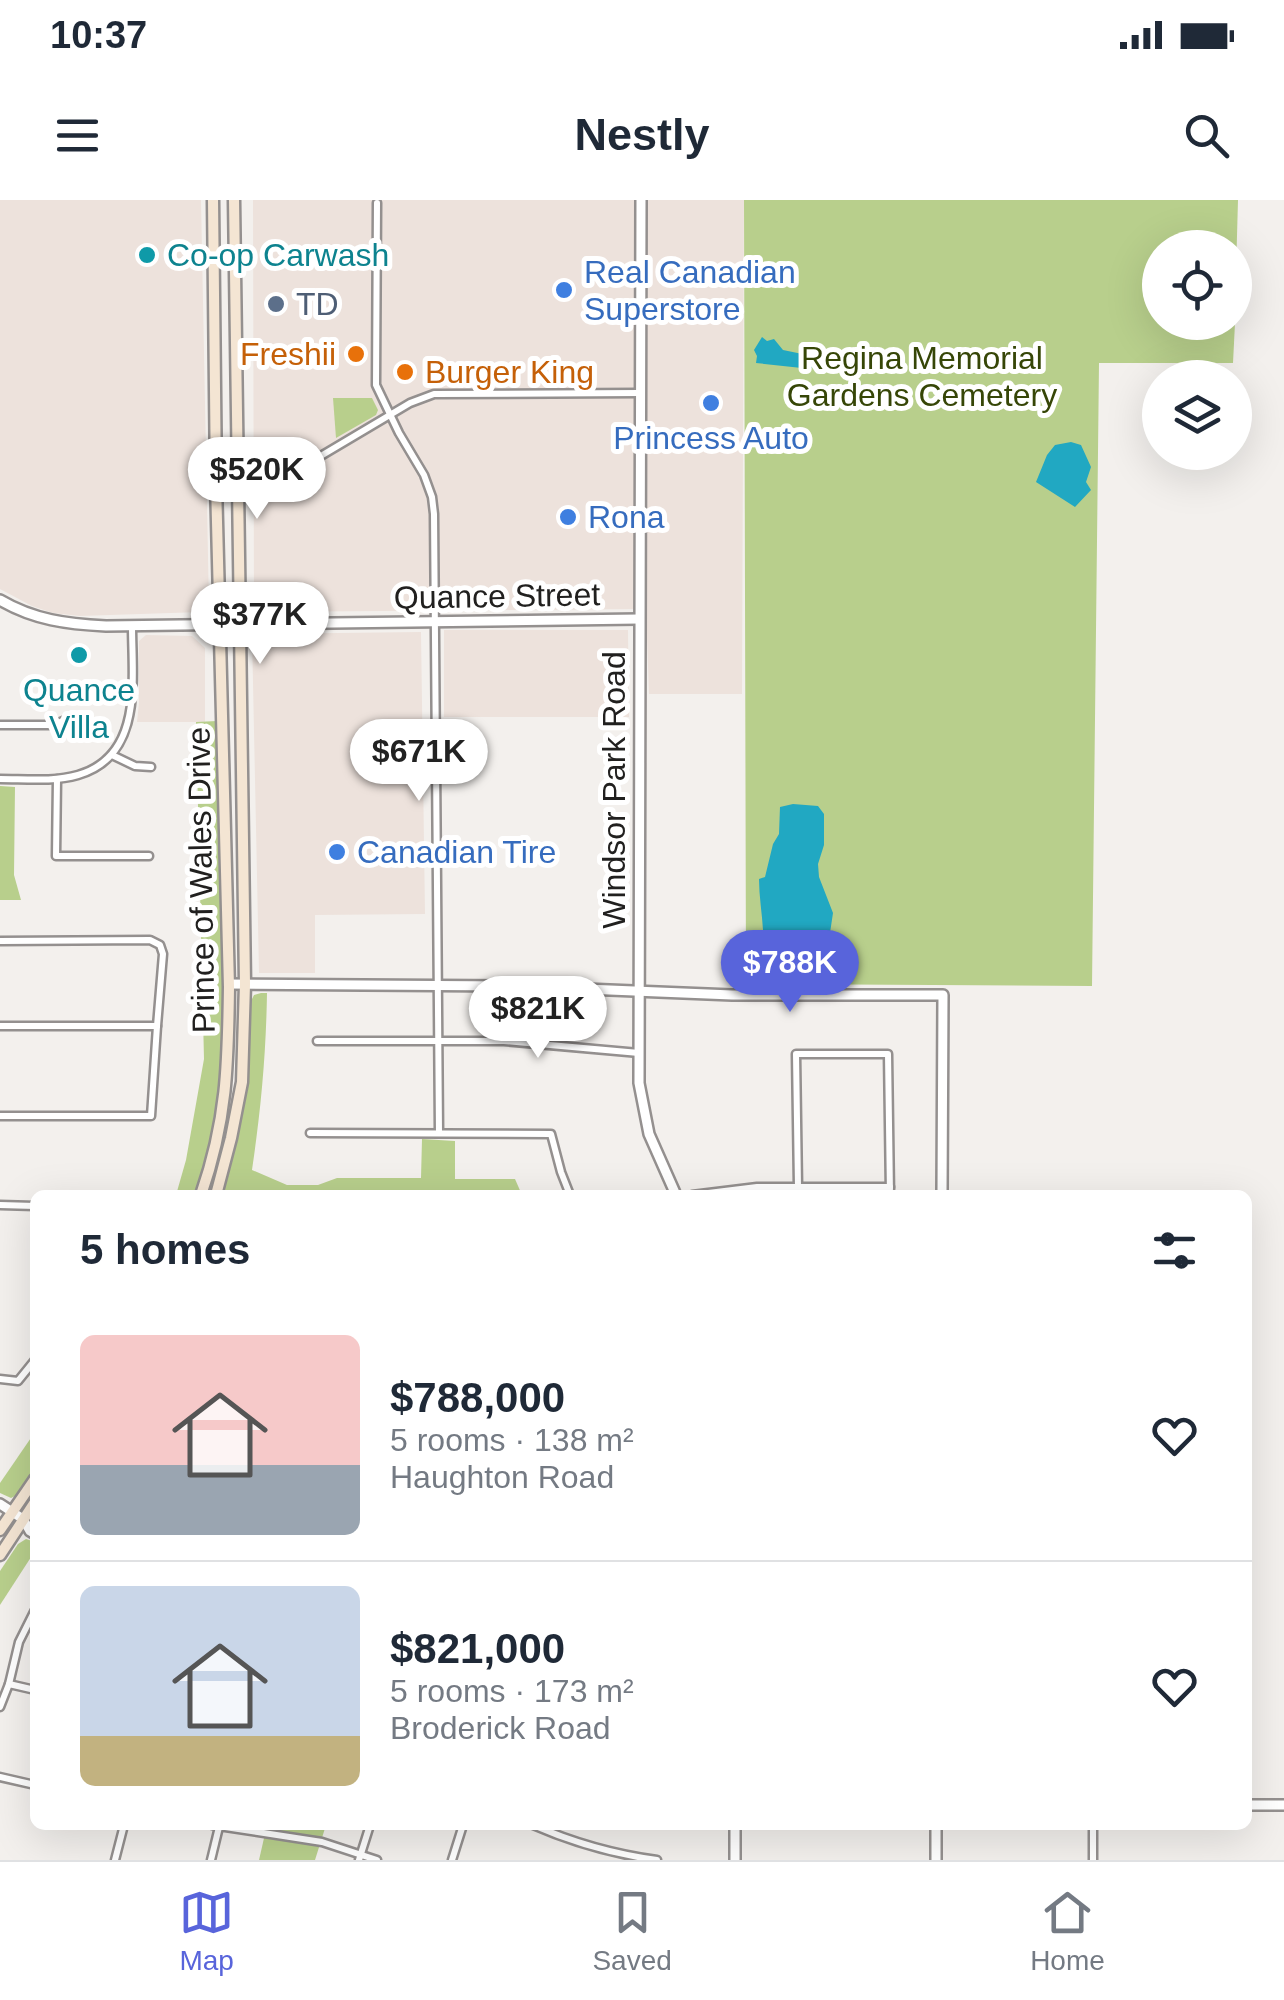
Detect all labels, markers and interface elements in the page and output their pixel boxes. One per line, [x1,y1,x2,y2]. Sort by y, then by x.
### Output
text: 10:37 [50,14,147,56]
icon: menu [50,108,105,163]
icon: search [1179,108,1234,163]
text: Nestly [574,109,710,160]
map controls [1142,230,1252,470]
button: locate [1142,230,1252,340]
place label: Co-op Carwash [167,237,389,273]
marker: Co-op Carwash [136,244,158,266]
place label: Real Canadian Superstore [584,254,796,327]
marker: Real Canadian Superstore [553,279,575,301]
place label: TD [296,286,339,322]
marker: TD [265,293,287,315]
place label: Freshii [240,336,336,372]
park label: Regina Memorial Gardens Cemetery [787,340,1057,413]
marker: Freshii [345,343,367,365]
place label: Burger King [425,354,594,390]
button: layers [1142,360,1252,470]
marker: Burger King [394,361,416,383]
marker: Princess Auto [700,392,722,414]
place label: Princess Auto [613,420,809,456]
pin: $520K [187,437,327,522]
text: $520K [210,451,304,487]
place label: Rona [588,499,665,535]
marker: Rona [557,506,579,528]
street label: Quance Street [394,576,601,616]
pin: $377K [190,582,330,667]
text: $377K [213,596,307,632]
marker: Quance Villa [68,644,90,666]
street label: Windsor Park Road [596,651,632,929]
place label: Quance Villa [23,672,135,745]
pin: $671K [349,719,489,804]
street label: Prince of Wales Drive [180,726,222,1034]
text: $671K [372,733,466,769]
place label: Canadian Tire [357,834,556,870]
marker: Canadian Tire [326,841,348,863]
pin: $788K [720,930,860,1015]
text: $788K [743,944,837,980]
pin: $821K [468,976,608,1061]
text: $821K [491,990,585,1026]
icon: filters [1147,1223,1202,1278]
text: 5 homes [80,1226,250,1273]
text: $788,000 [390,1374,565,1421]
icon: home [160,1375,280,1495]
icon: heart [1147,1408,1202,1463]
text: 5 rooms · 138 m² [390,1422,634,1458]
text: Haughton Road [390,1459,614,1495]
text: $821,000 [390,1625,565,1672]
icon: home [160,1626,280,1746]
icon: heart [1147,1659,1202,1714]
text: 5 rooms · 173 m² [390,1673,634,1709]
text: Broderick Road [390,1710,611,1746]
tab: Map [179,1885,234,1977]
tab: Saved [592,1885,672,1977]
tab: Home [1030,1885,1105,1977]

